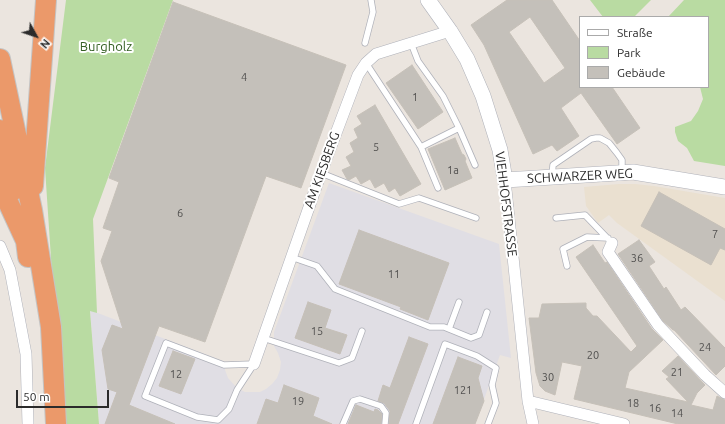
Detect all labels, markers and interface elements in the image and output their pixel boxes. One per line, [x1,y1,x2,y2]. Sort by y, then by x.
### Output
north arrow [16,16,56,56]
legend [579,16,709,88]
text: Straße [617,26,653,39]
text: N [38,37,52,51]
park label: Burgholz [80,39,132,55]
text: Park [617,46,641,59]
text: Gebäude [617,66,665,79]
house number: 4 [241,70,247,84]
house number: 1 [412,90,418,104]
street label: AM KIESBERG [301,130,343,210]
house number: 5 [373,140,379,154]
street label: VIEHHOFSTRASSE [492,150,520,258]
house number: 1a [447,163,459,177]
street label: SCHWARZER WEG [527,165,633,187]
house number: 6 [177,206,183,220]
house number: 7 [712,227,718,241]
house number: 36 [631,251,643,265]
house number: 11 [388,267,400,281]
house number: 15 [311,324,323,338]
house number: 24 [699,340,711,354]
house number: 20 [587,348,599,362]
house number: 21 [671,365,683,379]
house number: 12 [170,367,182,381]
house number: 30 [542,370,554,384]
scale bar [18,382,111,408]
house number: 121 [454,383,472,397]
text: 50 m [23,390,50,403]
house number: 19 [292,394,304,408]
house number: 18 [627,396,639,410]
house number: 16 [649,401,661,415]
house number: 14 [671,406,683,420]

